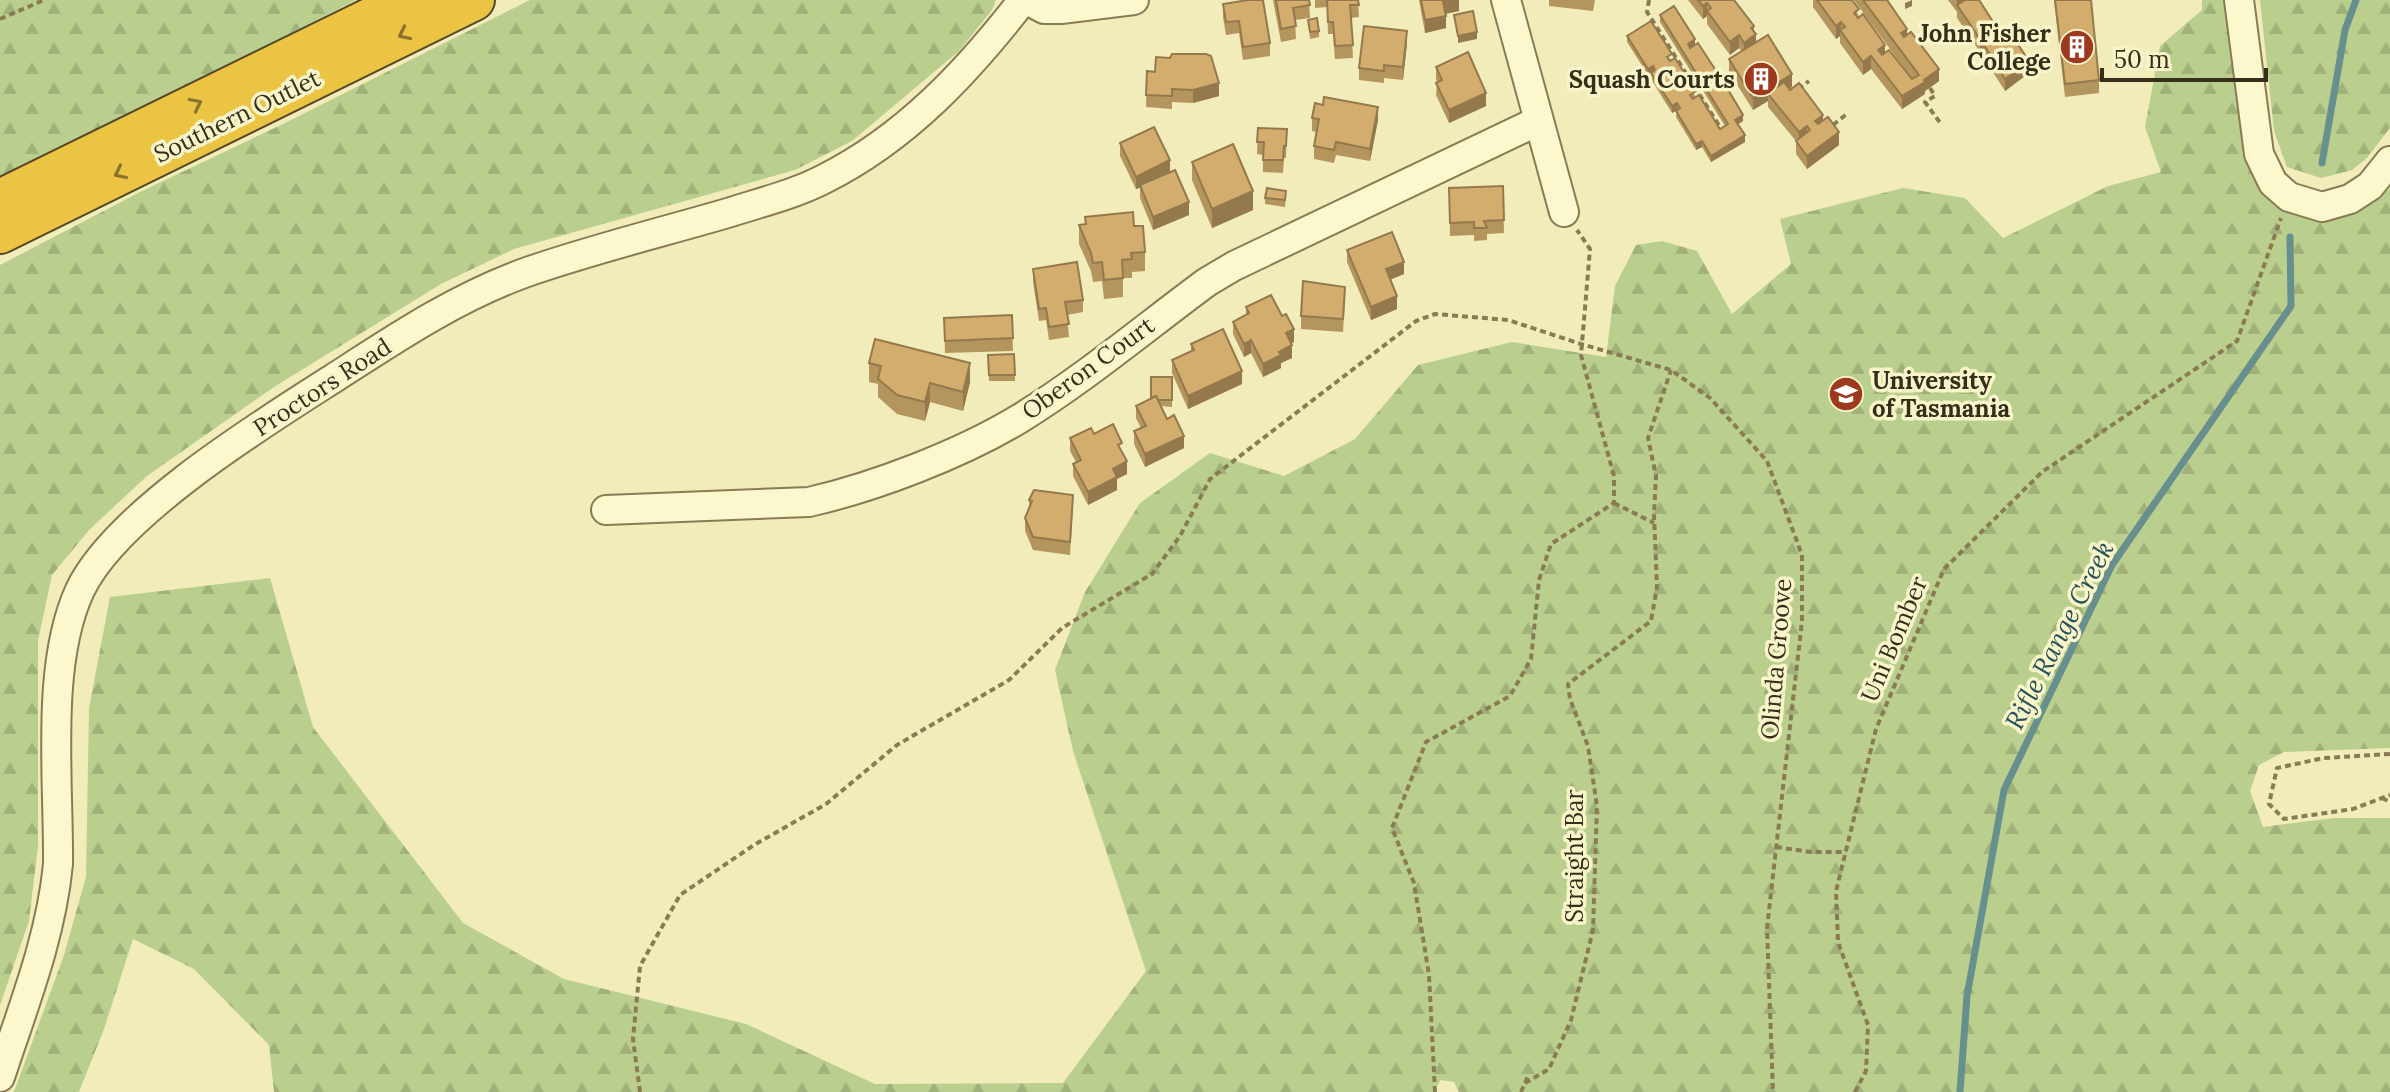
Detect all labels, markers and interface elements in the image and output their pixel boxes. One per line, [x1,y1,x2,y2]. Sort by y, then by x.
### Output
place label: John Fisher College [1919,18,2051,77]
one-way arrow [398,24,413,40]
building icon: John Fisher College [2058,28,2096,66]
scale bar [2102,32,2266,82]
text: 50 m [2114,44,2170,75]
building icon: Squash Courts [1742,60,1780,98]
street label: Southern Outlet [149,62,326,170]
place label: Squash Courts [1569,64,1735,95]
one-way arrow [187,98,202,114]
one-way arrow [114,163,129,179]
street label: Oberon Court [1016,309,1161,426]
street label: Proctors Road [247,331,397,443]
place label: University of Tasmania [1872,365,2011,424]
school or university icon: University of Tasmania [1827,375,1865,413]
water label: Rifle Range Creek [1997,535,2121,735]
street label: Uni Bomber [1854,571,1935,706]
street label: Olinda Groove [1754,577,1798,741]
street label: Straight Bar [1559,789,1590,923]

